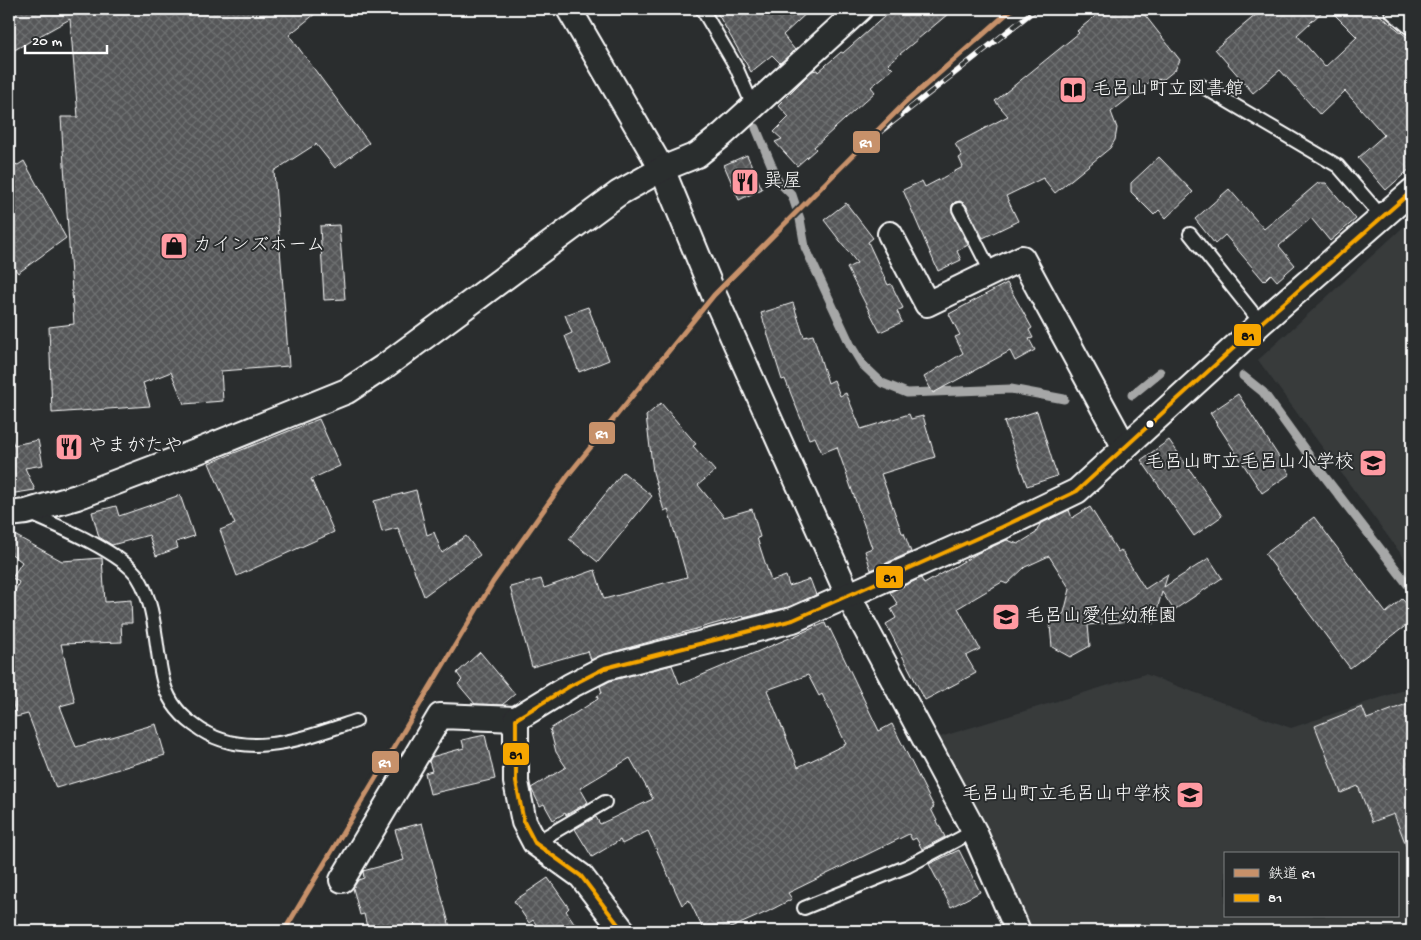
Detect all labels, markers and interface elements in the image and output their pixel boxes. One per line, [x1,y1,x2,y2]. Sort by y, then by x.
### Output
scale bar [25,22,108,54]
text: 20 m [32,33,62,51]
library icon: 毛呂山町立図書館 [1058,75,1088,105]
place label: 毛呂山町立図書館 [1092,78,1244,102]
line badge: R1 [852,130,881,154]
text: R1 [859,136,873,153]
restaurant icon: 巽屋 [730,167,760,197]
place label: 巽屋 [764,171,802,194]
shop icon: カインズホーム [159,231,189,261]
place label: カインズホーム [193,235,325,258]
line badge: 81 [1233,323,1262,347]
text: 81 [1241,329,1255,346]
unlabelled marker [1145,419,1155,429]
line badge: R1 [588,421,616,445]
text: R1 [595,427,609,444]
restaurant icon: やまがたや [54,432,84,462]
place label: やまがたや [88,436,183,459]
school or university icon: 毛呂山町立毛呂山小学校 [1358,448,1388,478]
place label: 毛呂山町立毛呂山小学校 [1145,451,1354,475]
line badge: 81 [875,565,904,589]
text: 81 [883,571,897,588]
school or university icon: 毛呂山愛仕幼稚園 [991,602,1021,632]
place label: 毛呂山愛仕幼稚園 [1025,605,1177,629]
line badge: 81 [502,742,530,766]
text: 81 [509,748,523,765]
line badge: R1 [371,750,400,774]
text: R1 [378,756,392,773]
school or university icon: 毛呂山町立毛呂山中学校 [1175,780,1205,810]
place label: 毛呂山町立毛呂山中学校 [962,783,1171,807]
legend [1224,852,1398,918]
text: 鉄道 R1 [1268,866,1315,884]
text: 81 [1268,890,1282,908]

